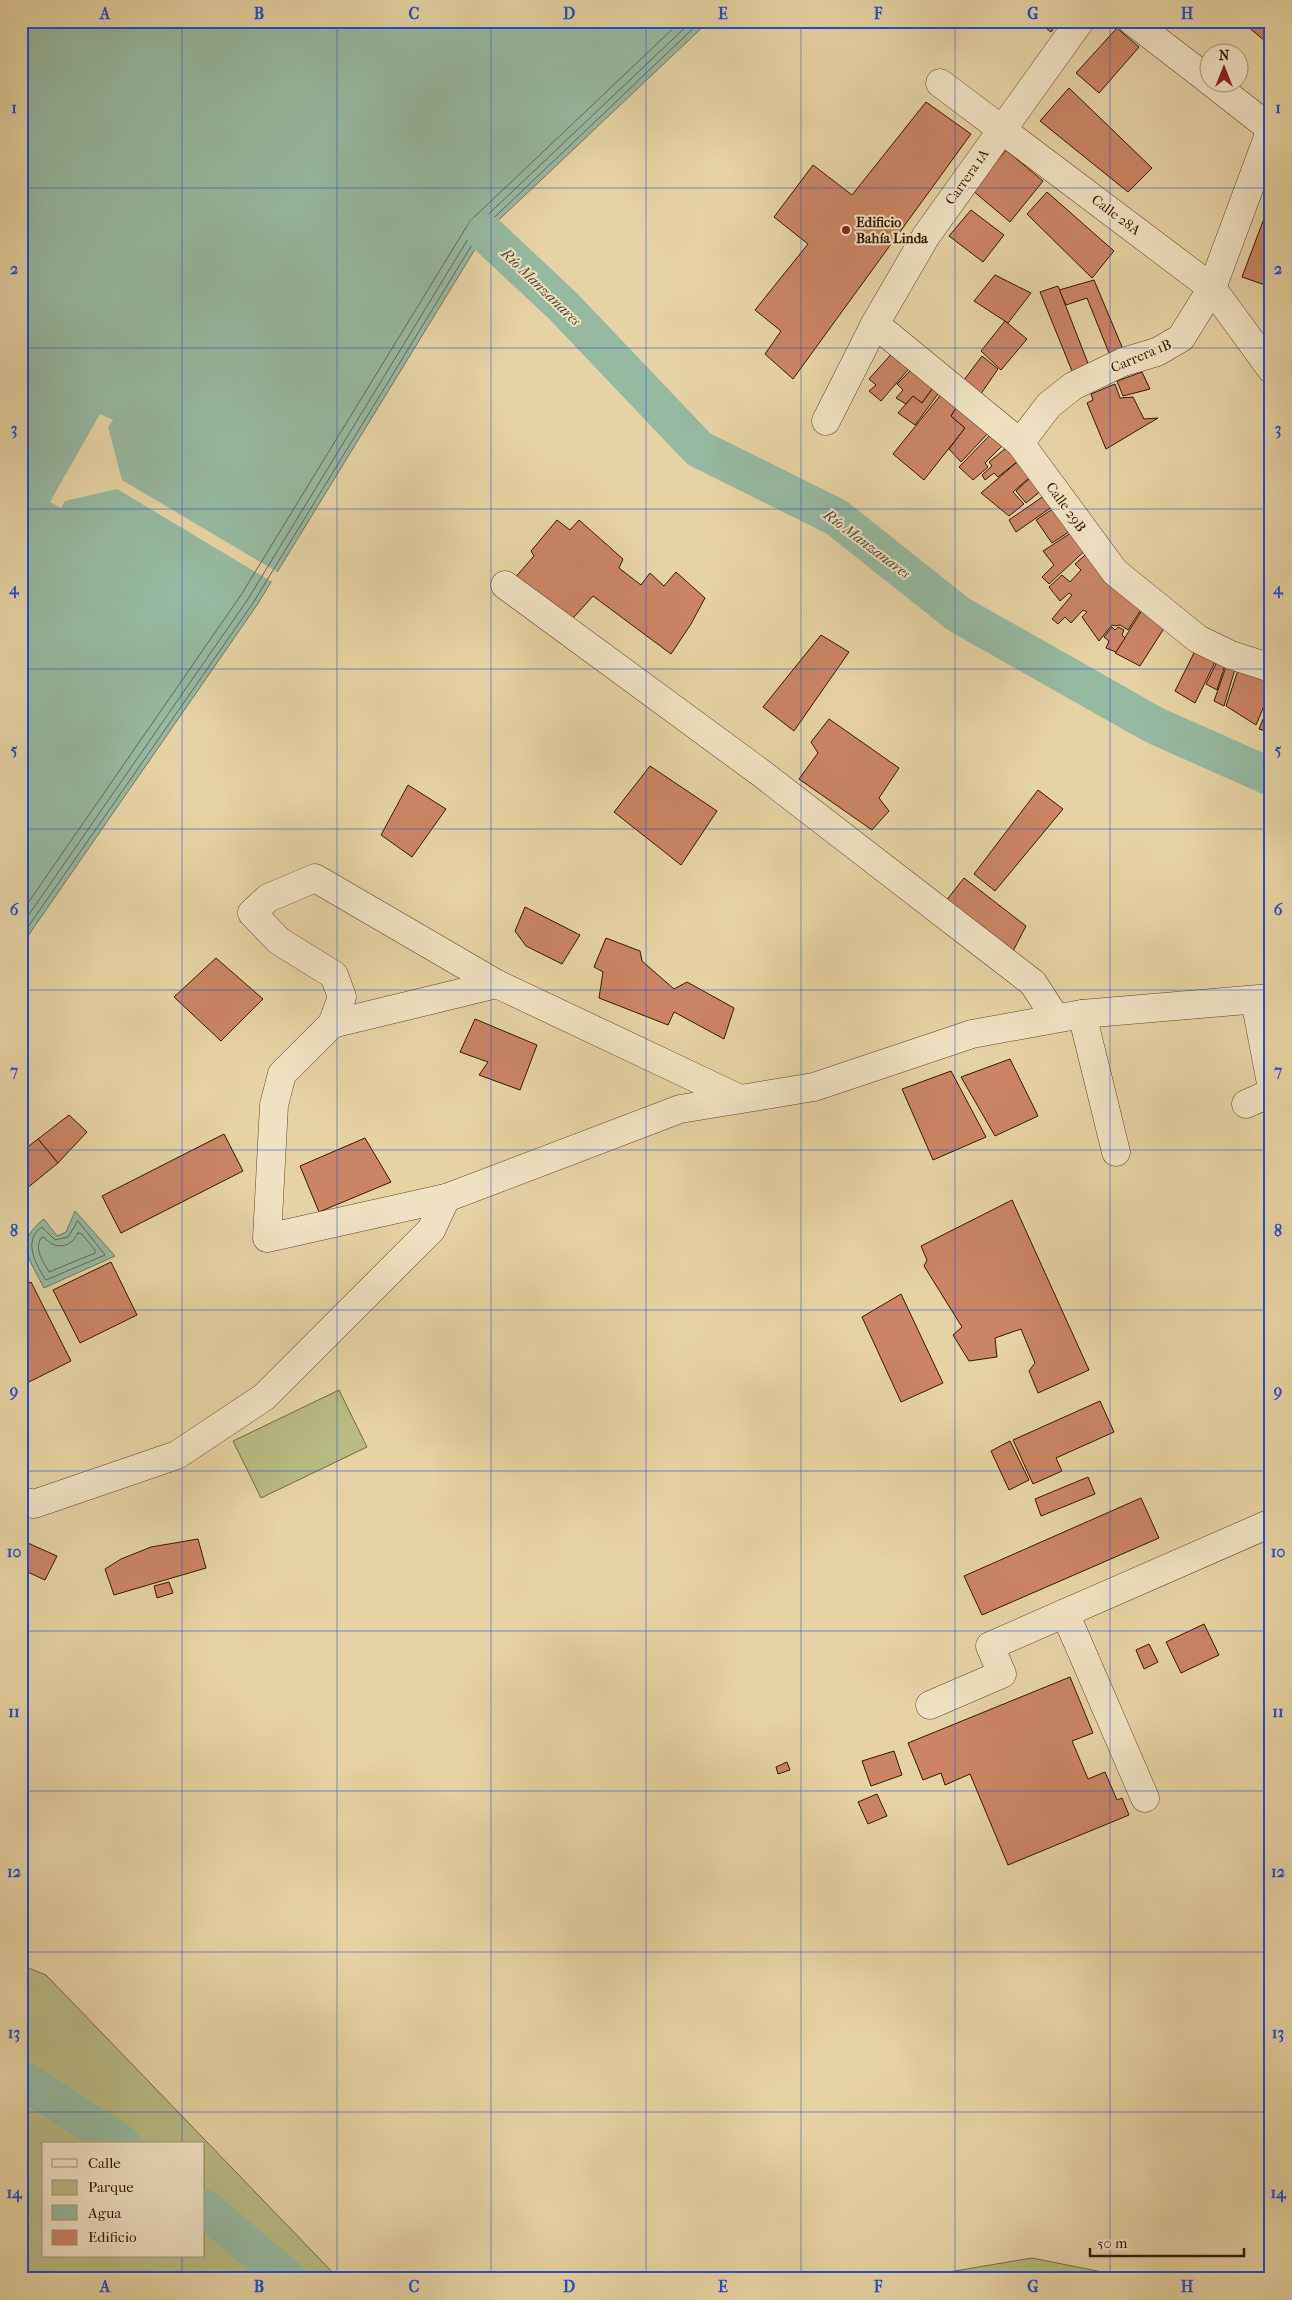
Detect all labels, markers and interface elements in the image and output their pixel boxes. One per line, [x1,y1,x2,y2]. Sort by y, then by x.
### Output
text: A [99,4,111,23]
text: B [254,4,264,23]
text: C [409,4,420,23]
text: D [563,4,575,23]
text: E [718,4,728,23]
text: F [873,4,883,23]
text: G [1027,4,1039,23]
text: H [1181,4,1194,23]
north arrow [1200,42,1250,92]
text: N [1219,47,1230,64]
text: 1 [11,98,17,117]
text: 1 [1275,98,1281,117]
street label: Carrera 1A [942,145,993,208]
street label: Calle 28A [1088,191,1145,239]
place label: Edificio Bahía Linda [856,214,928,247]
marker: Edificio Bahía Linda [840,224,852,236]
water label: Río Manzanares [497,244,585,330]
text: 2 [10,259,18,278]
text: 2 [1274,259,1282,278]
street label: Carrera 1B [1108,336,1174,376]
text: 3 [11,419,17,439]
text: 3 [1275,419,1281,439]
street label: Calle 29B [1042,479,1090,535]
water label: Río Manzanares [819,505,914,583]
text: 4 [8,579,20,599]
text: 4 [1272,579,1284,599]
text: 5 [11,740,18,759]
text: 5 [1275,740,1282,759]
text: 6 [10,900,19,919]
text: 6 [1274,900,1283,919]
text: 7 [9,1061,18,1080]
text: 7 [1273,1061,1282,1080]
text: 8 [10,1221,18,1240]
text: 8 [1274,1221,1282,1240]
text: 9 [9,1381,18,1401]
text: 9 [1273,1381,1282,1401]
text: 10 [7,1542,21,1561]
text: 10 [1271,1542,1285,1561]
text: 11 [8,1702,20,1721]
text: 11 [1272,1702,1284,1721]
text: 12 [7,1862,21,1881]
text: 12 [1271,1862,1285,1881]
text: 13 [8,2023,20,2043]
text: 13 [1272,2023,1284,2043]
legend [42,2142,205,2258]
text: Calle [88,2154,121,2172]
text: Parque [88,2178,134,2196]
text: 14 [6,2183,23,2203]
text: 14 [1270,2183,1287,2203]
text: Agua [87,2204,122,2222]
scale bar [1090,2225,1243,2257]
text: Edificio [88,2228,137,2246]
text: 50 m [1097,2234,1128,2252]
text: A [99,2277,111,2296]
text: B [254,2277,264,2296]
text: C [409,2277,420,2296]
text: D [563,2277,575,2296]
text: E [718,2277,728,2296]
text: F [873,2277,883,2296]
text: G [1027,2277,1039,2296]
text: H [1181,2277,1194,2296]

